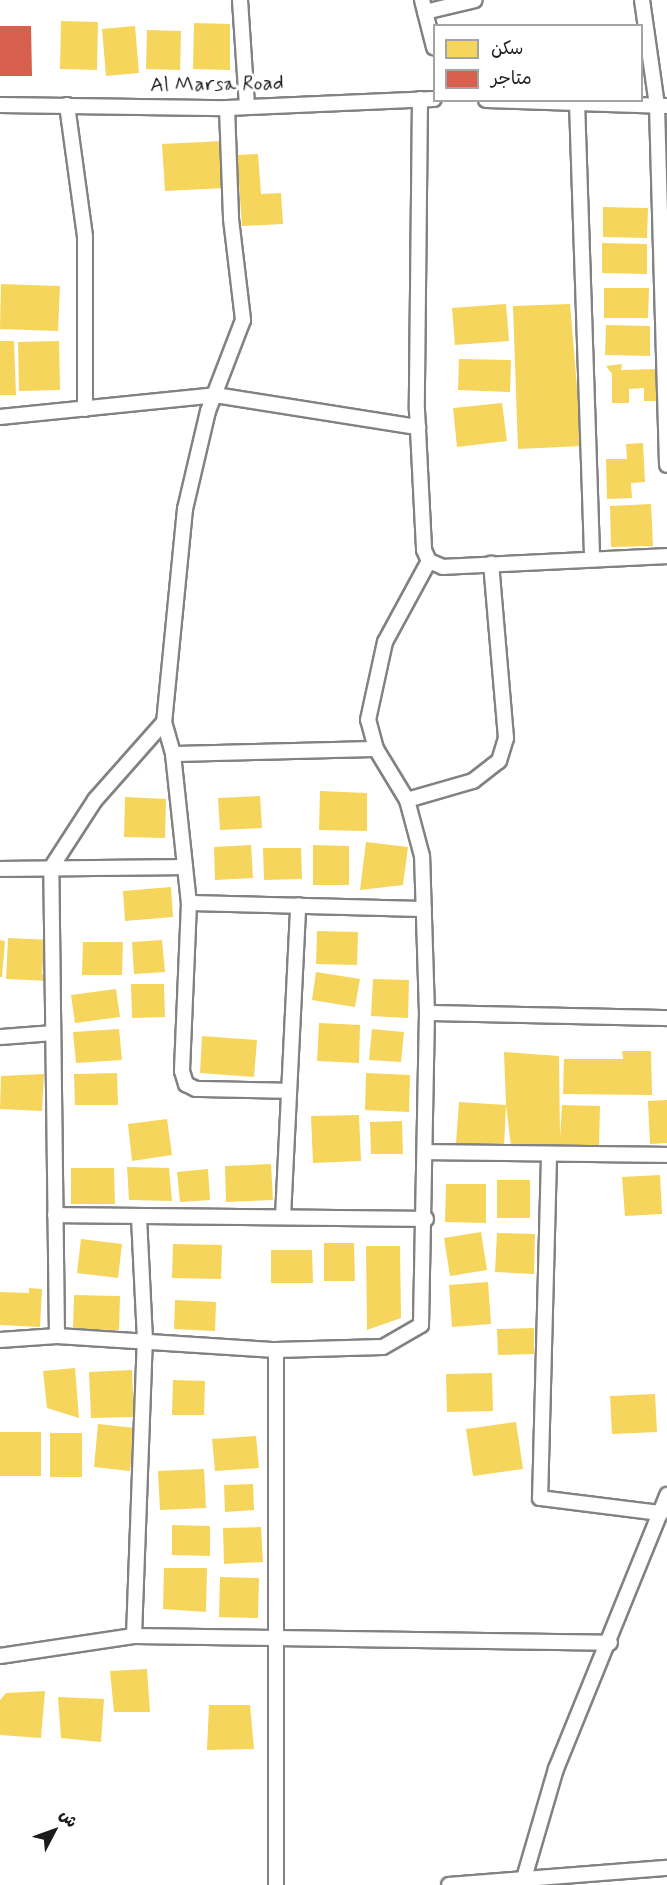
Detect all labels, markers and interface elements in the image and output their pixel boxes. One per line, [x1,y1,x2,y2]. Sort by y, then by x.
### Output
legend [433,24,643,102]
text: سكن [491,37,523,61]
text: متاجر [491,67,532,91]
street label: Al Marsa Road [152,70,282,98]
north arrow [24,1801,84,1861]
text: ش [54,1805,82,1832]

